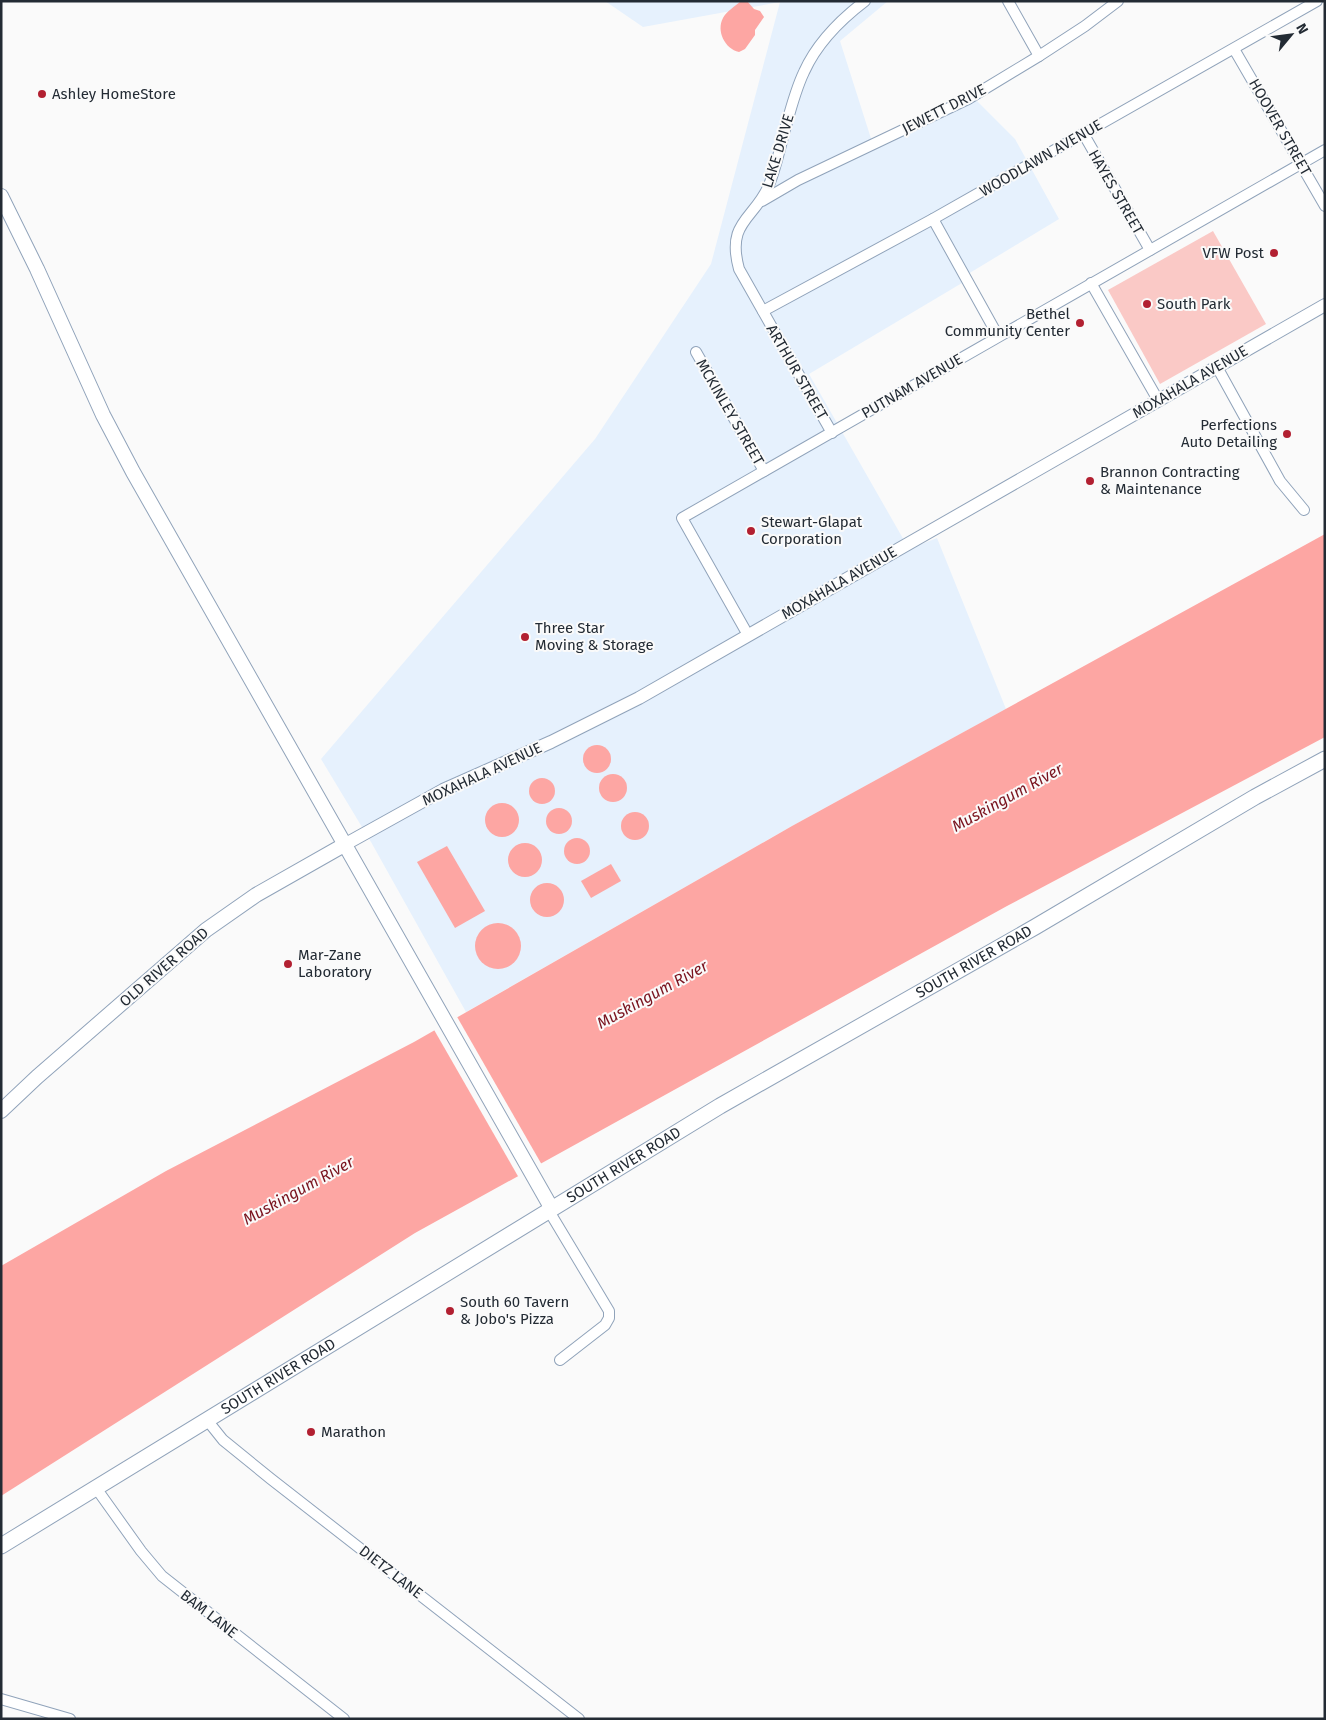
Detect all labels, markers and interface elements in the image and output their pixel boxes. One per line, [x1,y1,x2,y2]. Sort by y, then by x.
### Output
north arrow [1266,10,1316,60]
text: N [1292,21,1312,37]
street label: HOOVER STREET [1245,75,1315,179]
street label: JEWETT DRIVE [899,80,989,138]
place label: Ashley HomeStore [52,85,176,103]
marker: Ashley HomeStore [36,88,48,100]
street label: LAKE DRIVE [758,112,798,190]
street label: WOODLAWN AVENUE [977,116,1105,200]
street label: HAYES STREET [1084,146,1148,238]
place label: VFW Post [1202,244,1265,262]
marker: VFW Post [1268,247,1280,259]
place label: South Park [1157,295,1231,313]
marker: South Park [1141,298,1153,310]
place label: Bethel Community Center [945,305,1071,340]
marker: Bethel Community Center [1074,317,1086,329]
street label: ARTHUR STREET [763,321,832,423]
street label: MOXAHALA AVENUE [1129,342,1251,422]
street label: PUTNAM AVENUE [858,350,966,422]
street label: MCKINLEY STREET [692,356,768,468]
place label: Perfections Auto Detailing [1181,416,1277,451]
marker: Perfections Auto Detailing [1281,428,1293,440]
place label: Brannon Contracting & Maintenance [1100,463,1240,498]
marker: Brannon Contracting & Maintenance [1084,475,1096,487]
place label: Stewart-Glapat Corporation [761,513,863,548]
marker: Stewart-Glapat Corporation [745,525,757,537]
street label: MOXAHALA AVENUE [778,543,900,623]
place label: Three Star Moving & Storage [535,619,654,654]
marker: Three Star Moving & Storage [519,631,531,643]
street label: MOXAHALA AVENUE [419,738,545,810]
water label: Muskingum River [949,759,1067,836]
street label: SOUTH RIVER ROAD [913,922,1035,1002]
street label: OLD RIVER ROAD [116,924,212,1010]
place label: Mar-Zane Laboratory [298,946,372,981]
water label: Muskingum River [594,956,712,1033]
marker: Mar-Zane Laboratory [282,958,294,970]
street label: SOUTH RIVER ROAD [563,1123,684,1207]
water label: Muskingum River [240,1152,358,1229]
place label: South 60 Tavern & Jobo's Pizza [460,1293,569,1328]
marker: South 60 Tavern & Jobo's Pizza [444,1305,456,1317]
street label: SOUTH RIVER ROAD [218,1335,339,1418]
place label: Marathon [321,1423,386,1441]
marker: Marathon [305,1426,317,1438]
street label: DIETZ LANE [356,1542,426,1602]
street label: BAM LANE [177,1586,241,1642]

